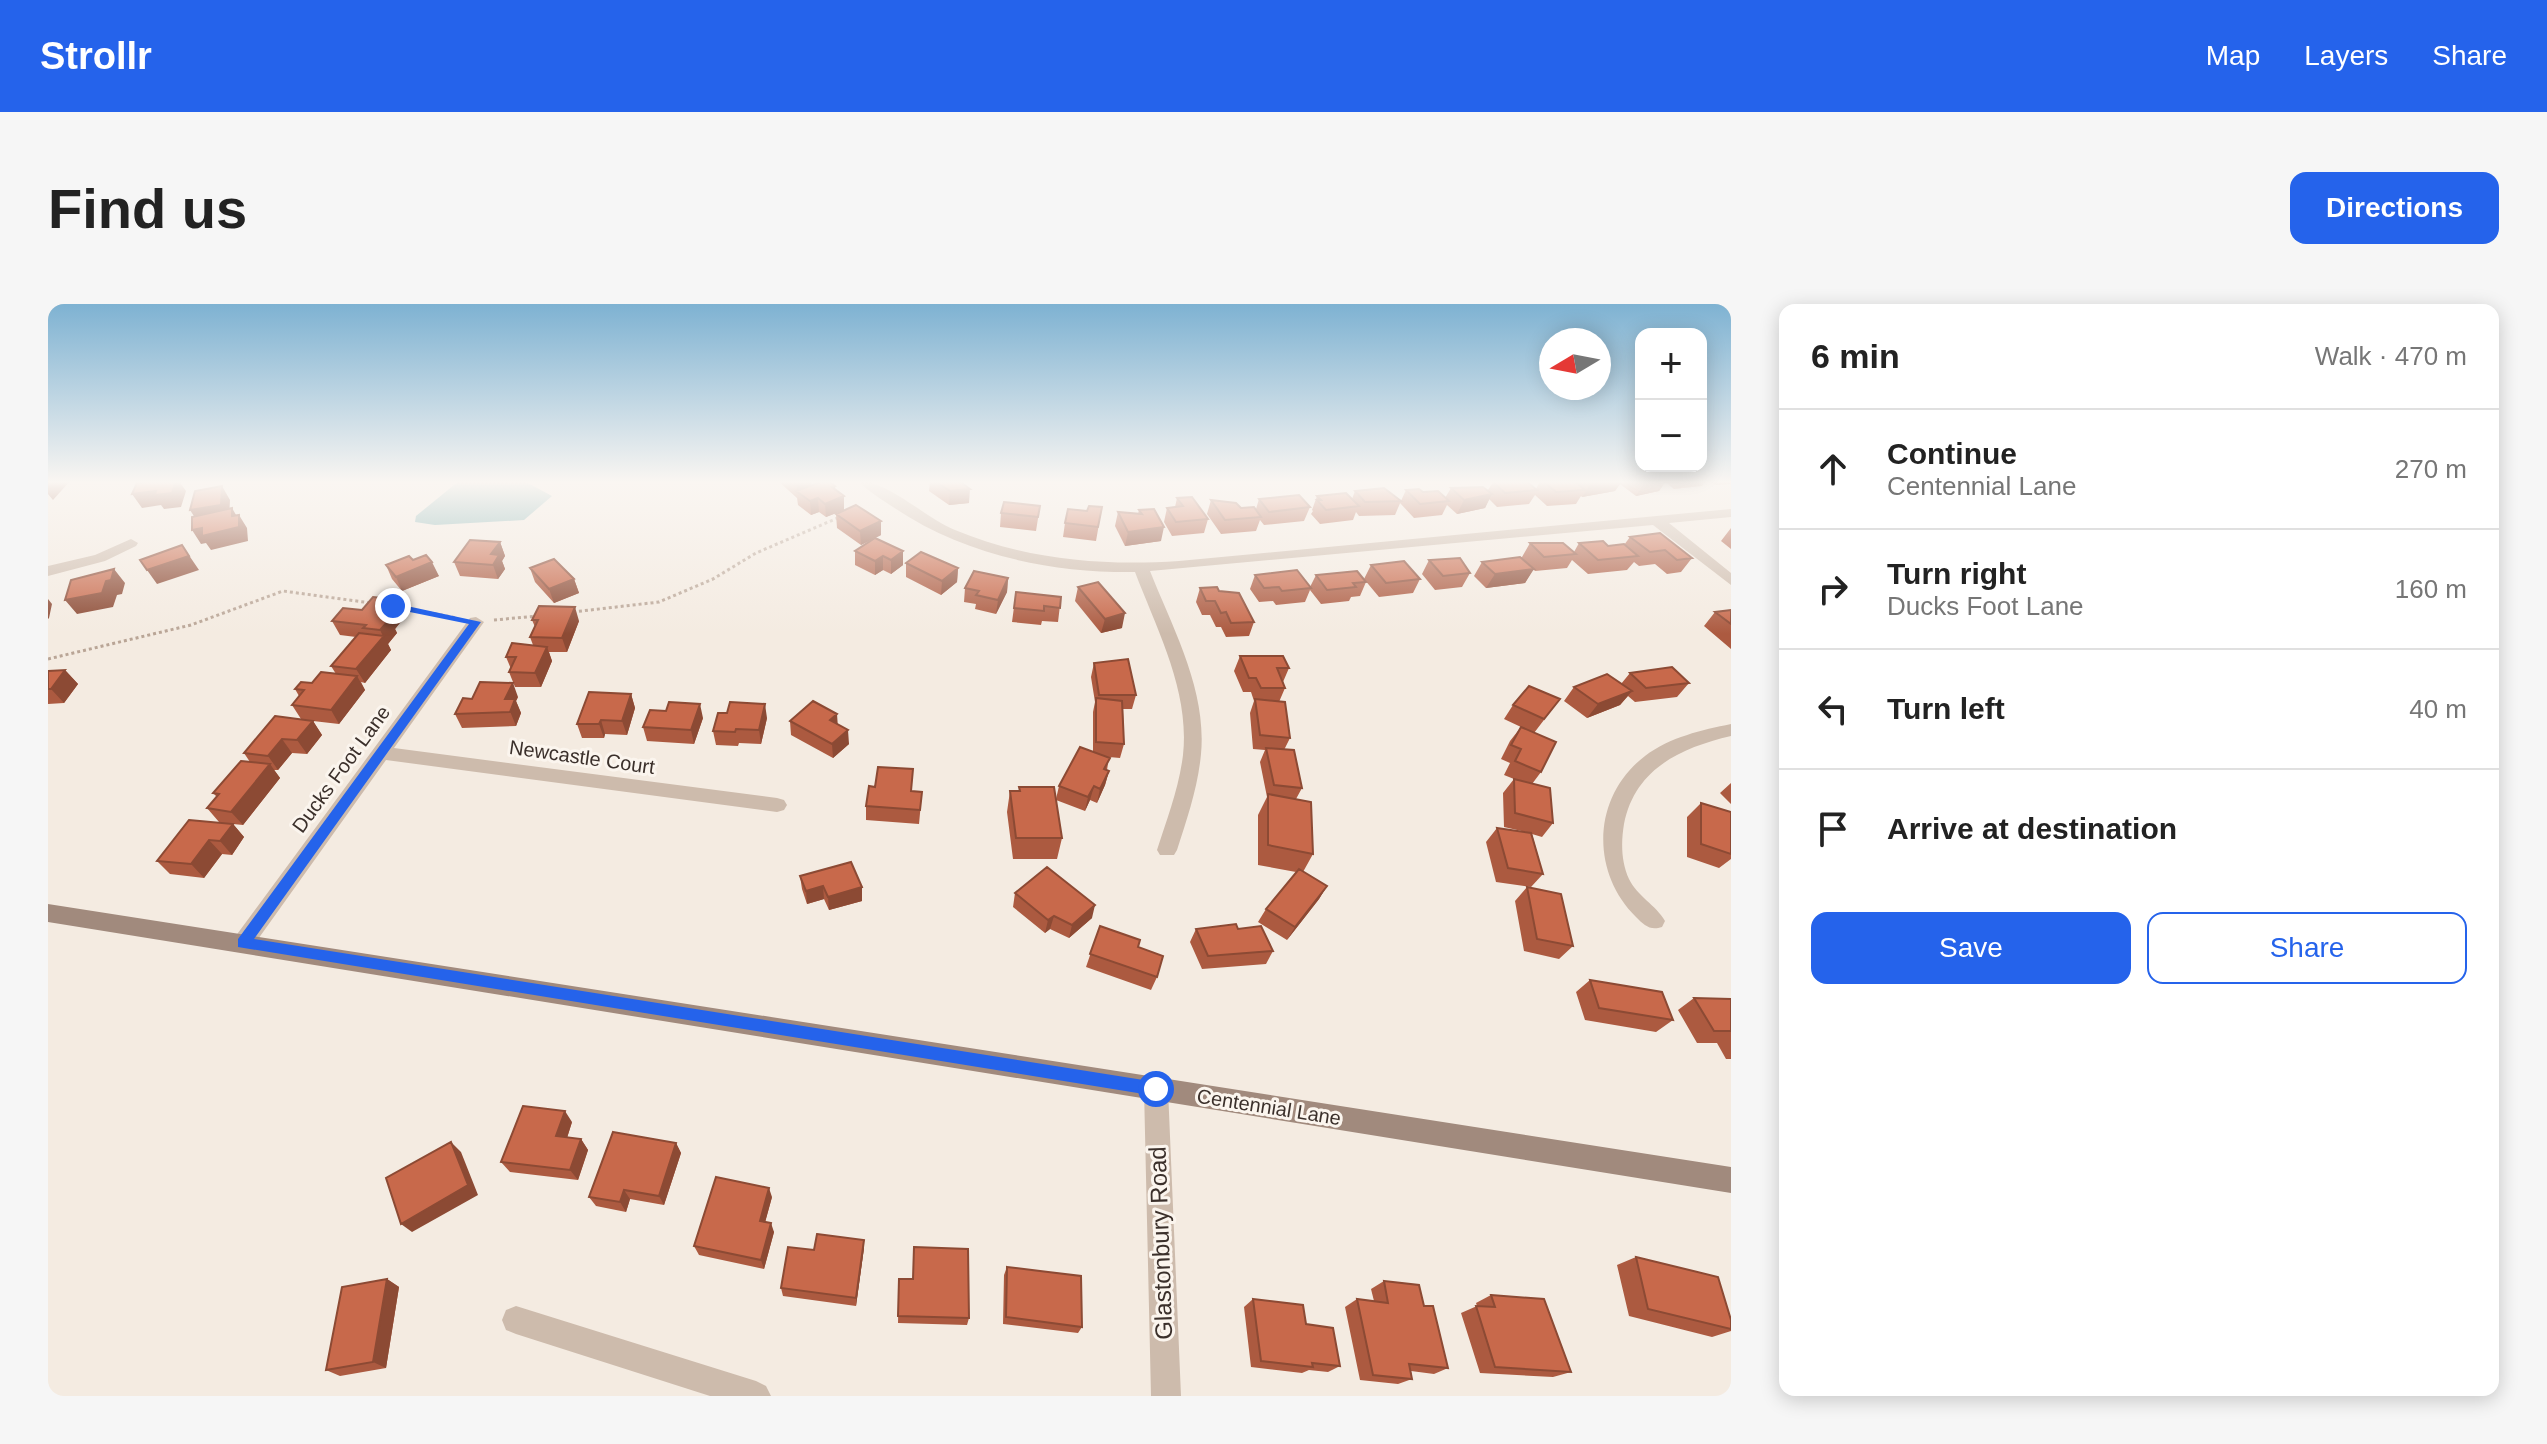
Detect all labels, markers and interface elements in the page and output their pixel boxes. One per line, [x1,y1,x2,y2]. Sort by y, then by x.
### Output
text: Strollr [40,35,152,77]
text: Map [2206,40,2260,71]
text: Layers [2304,40,2388,71]
text: Share [2432,40,2507,71]
button: Directions [2290,172,2499,244]
text: Find us [48,177,247,240]
north arrow [1539,328,1611,400]
map controls [1635,328,1707,472]
button: + [1635,328,1707,400]
text: 6 min [1811,337,1900,375]
text: Walk · 470 m [2315,341,2467,371]
button: − [1635,400,1707,472]
text: Continue [1887,437,2017,470]
icon: ahead [1811,447,1855,491]
text: 270 m [2395,454,2467,484]
text: Centennial Lane [1887,471,2076,501]
text: Turn right [1887,557,2026,590]
icon: right [1811,567,1855,611]
text: 160 m [2395,574,2467,604]
route end [375,588,411,624]
text: Ducks Foot Lane [1887,591,2084,621]
icon: left [1811,687,1855,731]
text: Turn left [1887,692,2005,725]
text: 40 m [2409,694,2467,724]
street label: Ducks Foot Lane [288,701,394,837]
street label: Newcastle Court [508,736,657,778]
icon: arrive [1811,807,1855,851]
text: Arrive at destination [1887,812,2177,845]
button: Save [1811,912,2131,984]
button: Share [2147,912,2467,984]
route start [1138,1071,1174,1107]
street label: Centennial Lane [1195,1085,1343,1129]
street label: Glastonbury Road [1144,1146,1177,1340]

